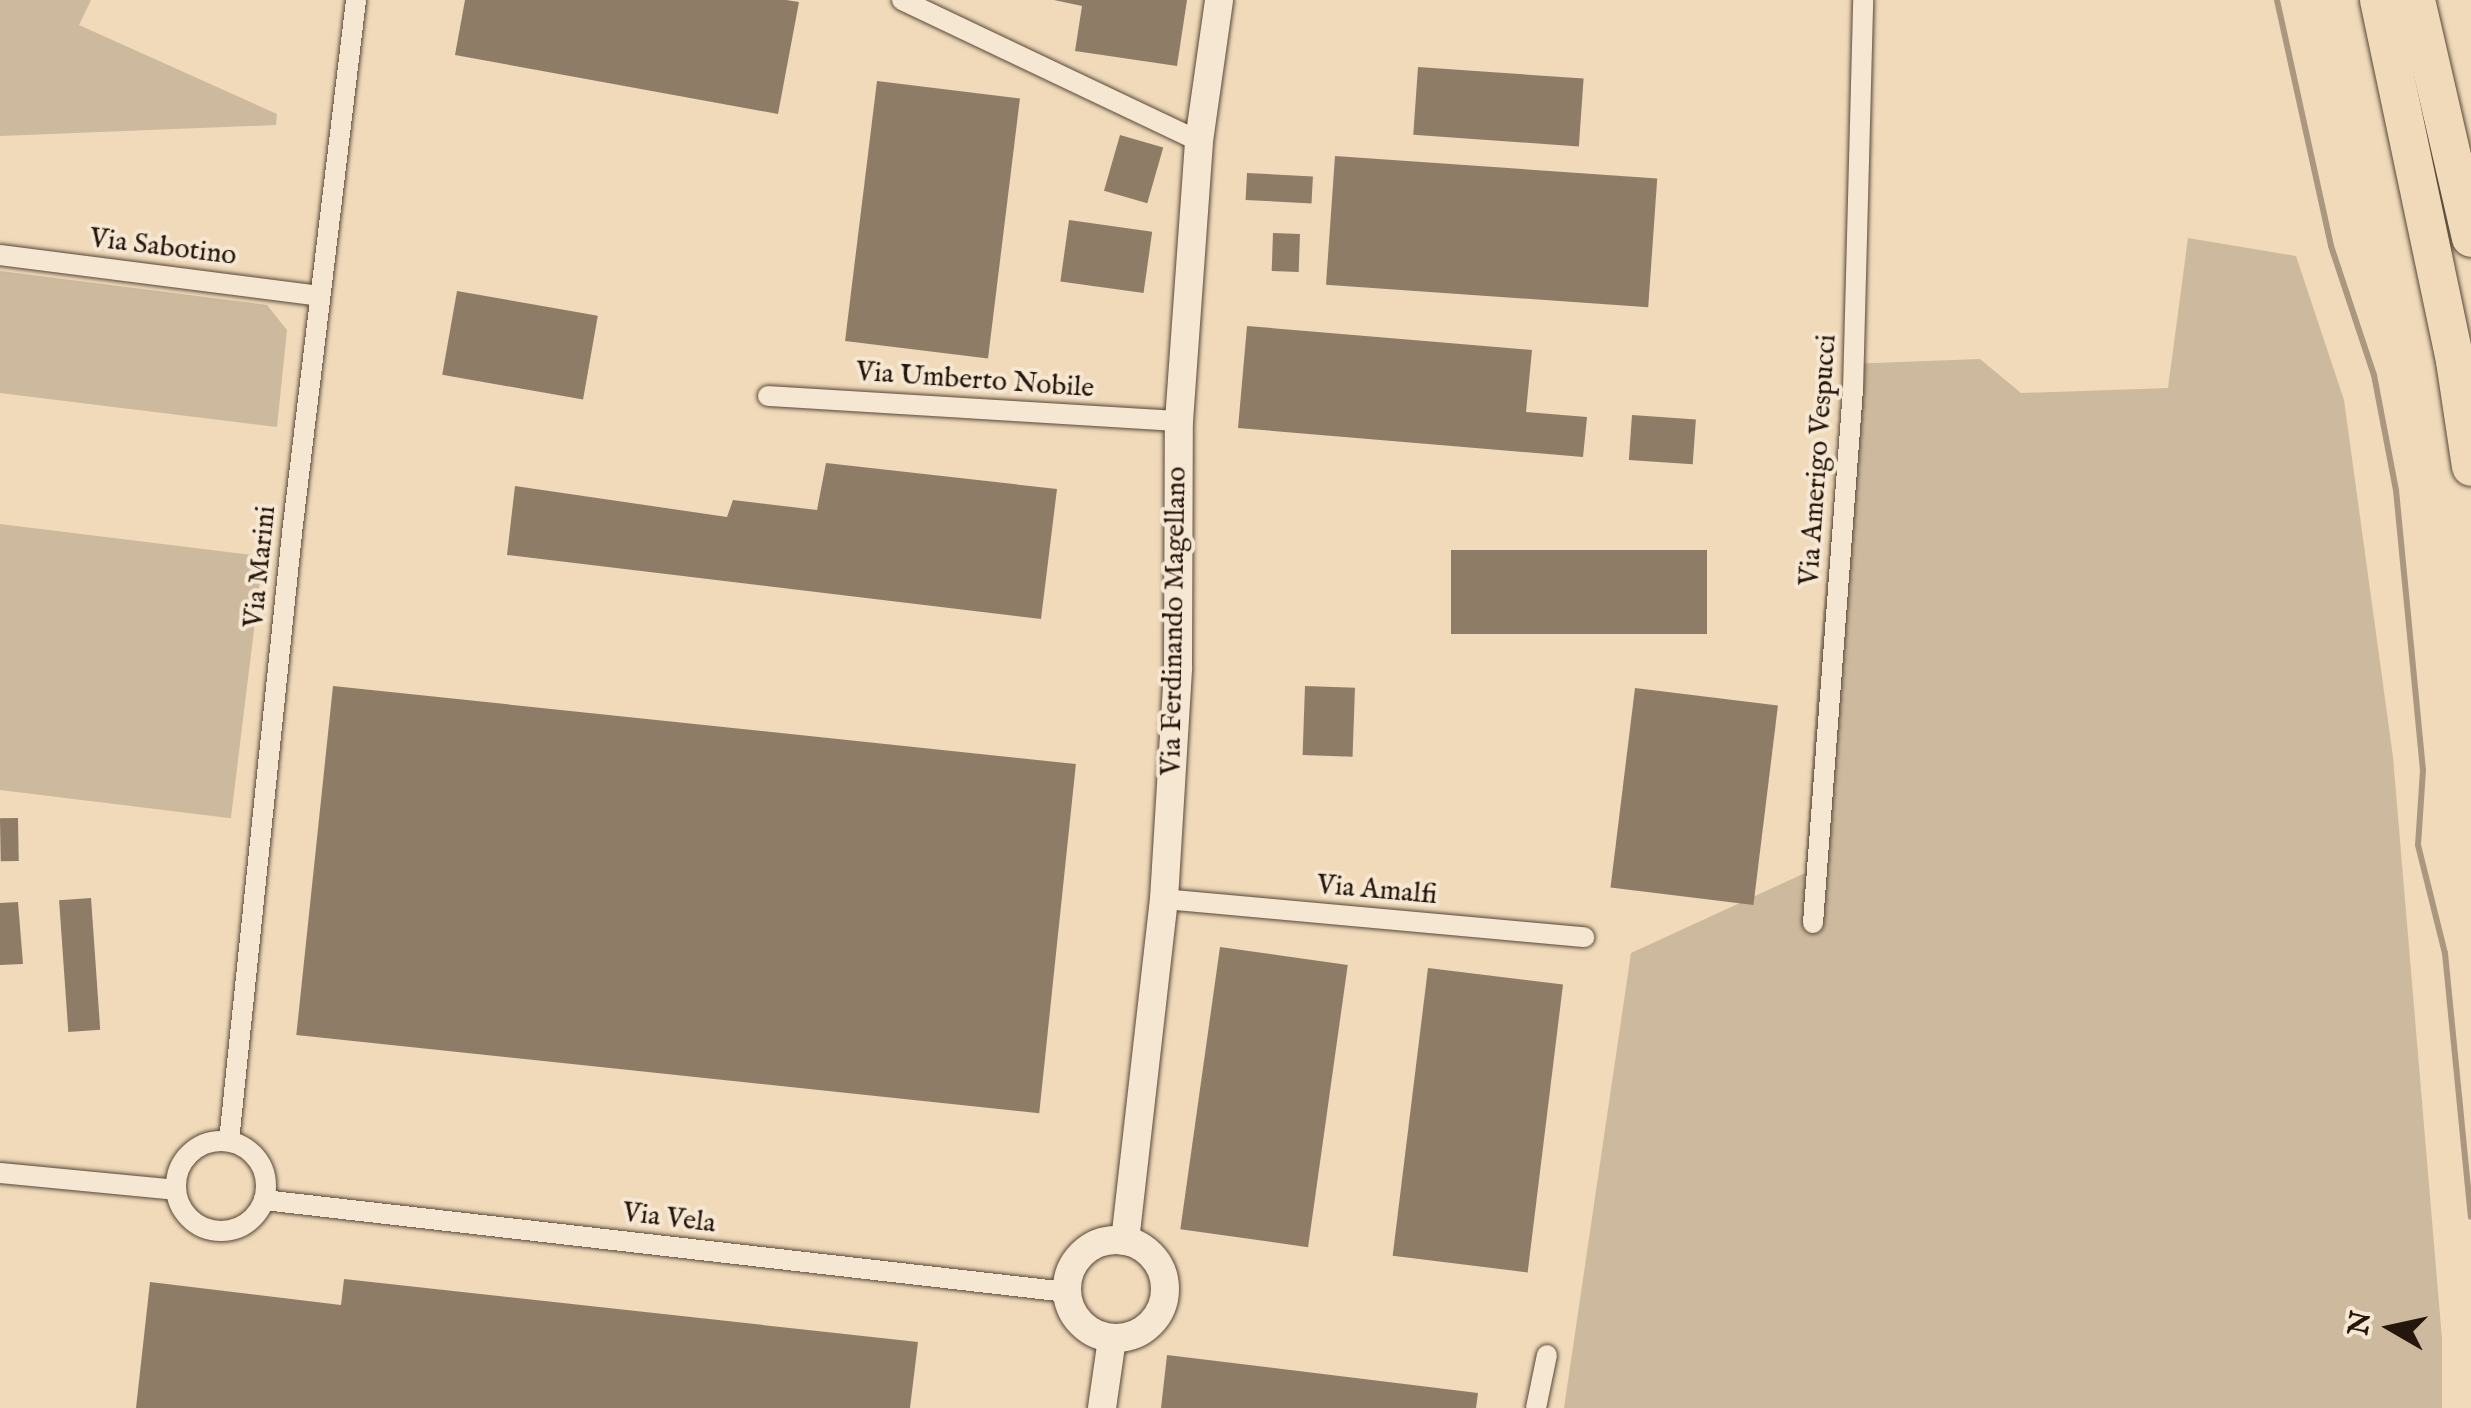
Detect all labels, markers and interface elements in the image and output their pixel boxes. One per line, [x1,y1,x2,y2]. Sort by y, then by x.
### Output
street label: Via Sabotino [88,222,238,274]
street label: Via Amerigo Vespucci [1793,333,1845,587]
street label: Via Umberto Nobile [855,356,1095,406]
street label: Via Ferdinando Magellano [1156,466,1194,776]
street label: Via Marini [238,504,284,630]
street label: Via Amalfi [1315,869,1439,913]
street label: Via Vela [621,1197,717,1241]
north arrow [2341,1278,2441,1378]
text: N [2342,1309,2380,1338]

